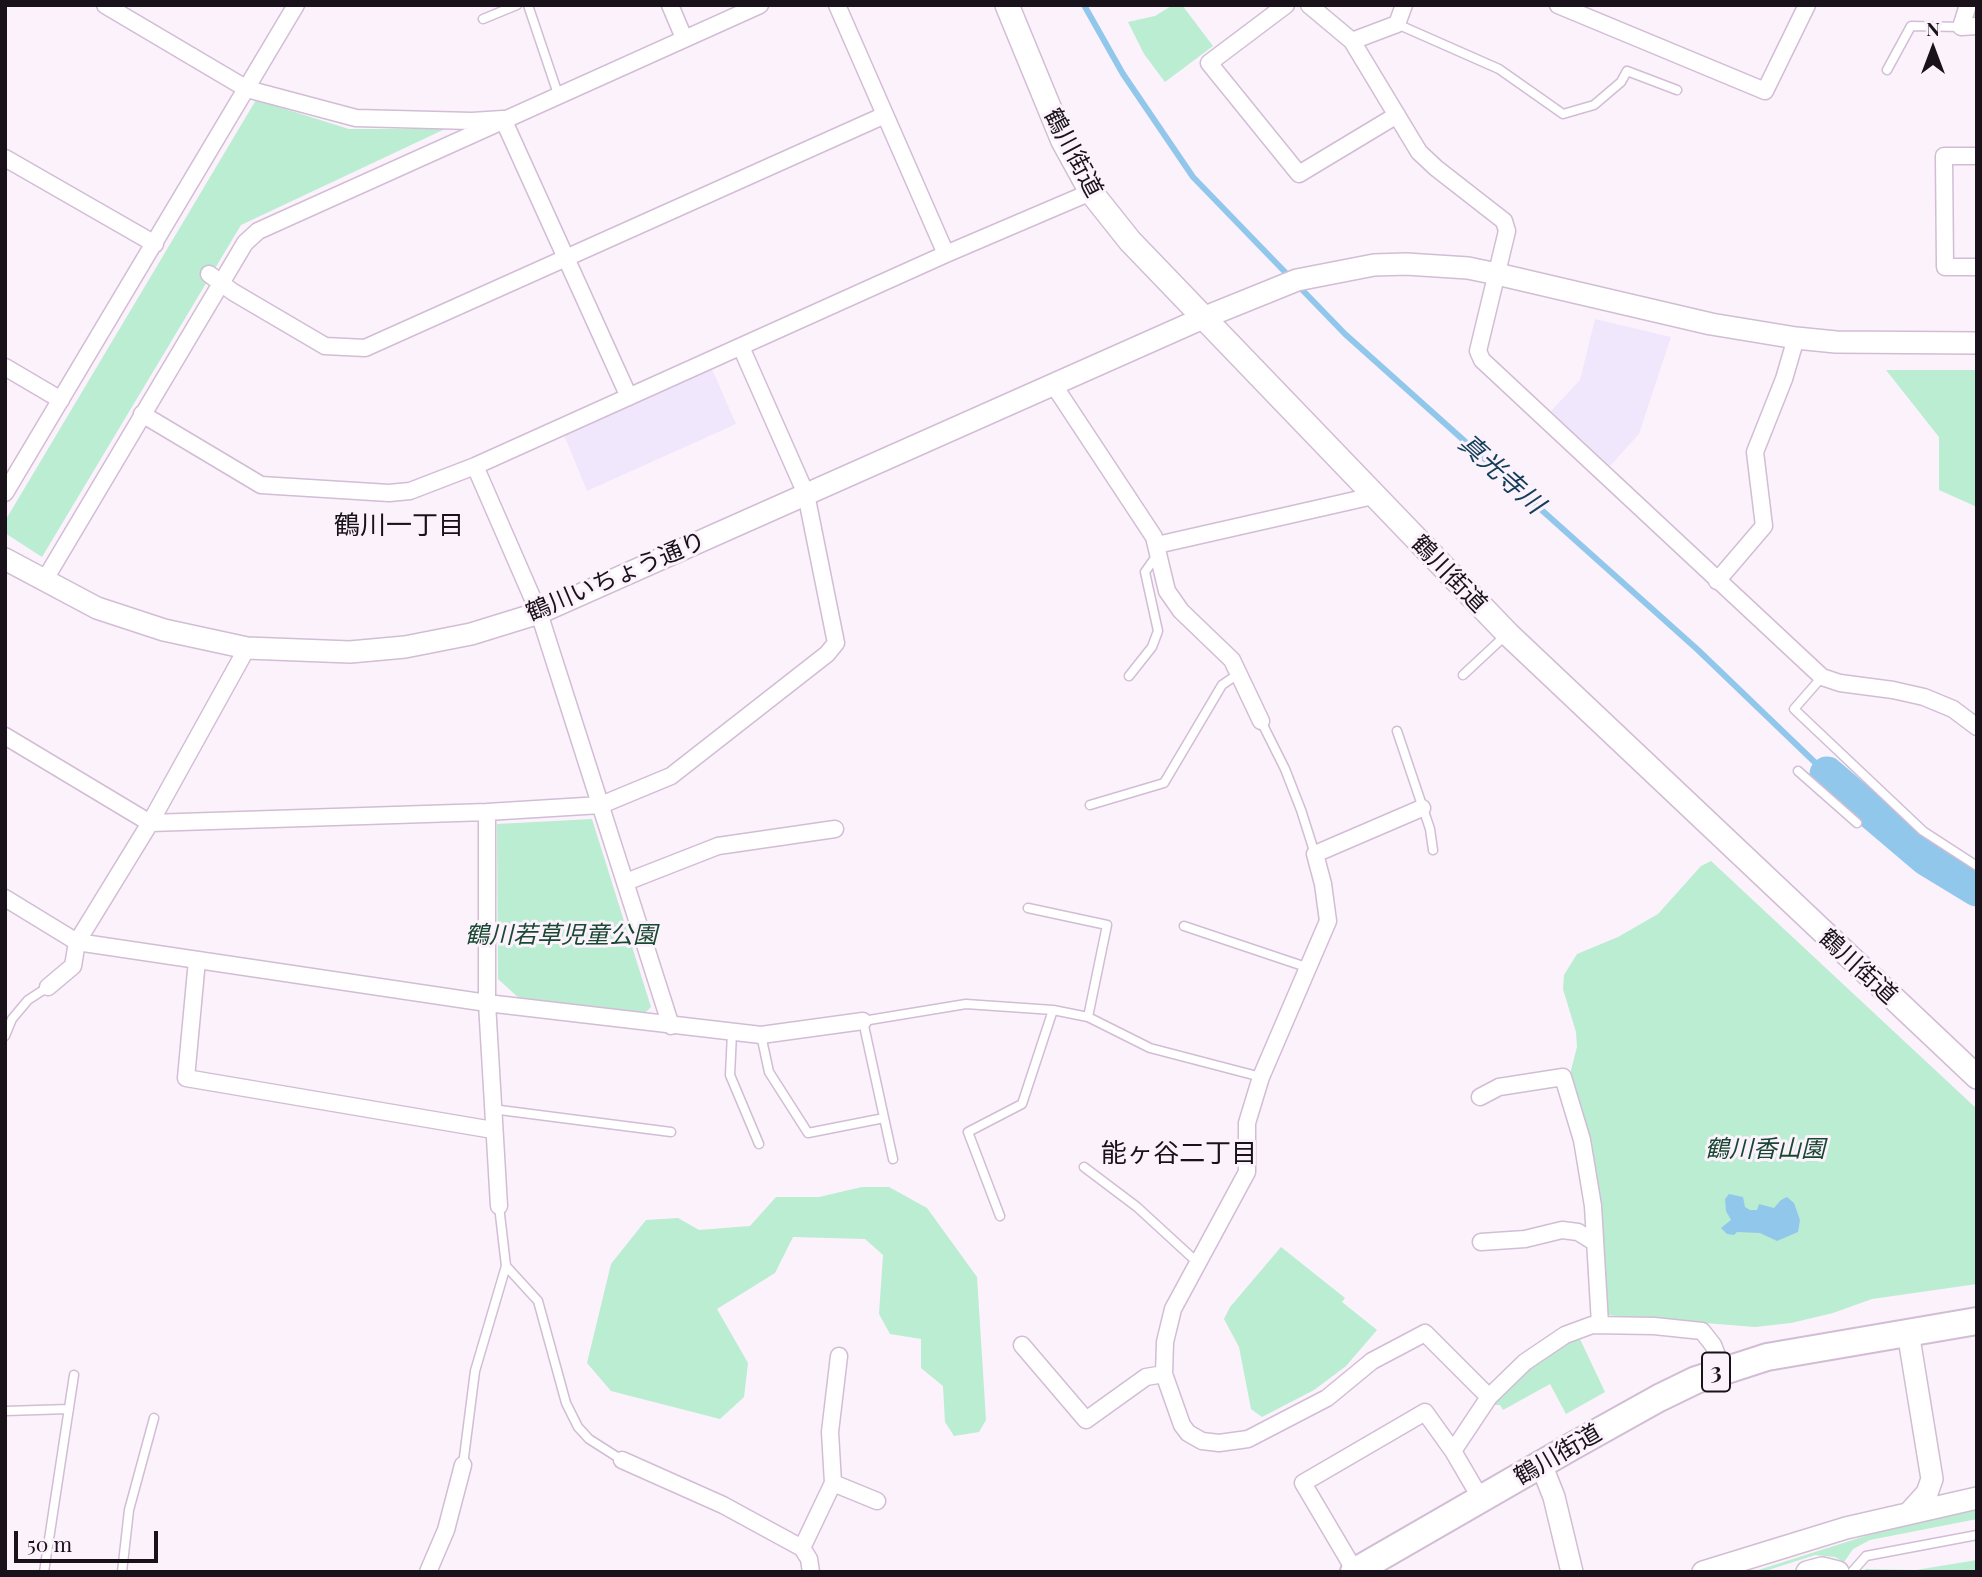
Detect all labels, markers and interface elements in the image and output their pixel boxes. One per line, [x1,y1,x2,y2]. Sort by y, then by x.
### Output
north arrow [1898,14,1968,84]
text: N [1926,15,1940,41]
street label: 鶴川街道 [1038,104,1108,202]
water label: 真光寺川 [1452,428,1550,520]
district label: 鶴川一丁目 [334,510,464,542]
street label: 鶴川いちょう通り [522,526,710,628]
street label: 鶴川街道 [1405,529,1493,619]
park label: 鶴川若草児童公園 [465,922,657,950]
street label: 鶴川街道 [1813,924,1903,1010]
park label: 鶴川香山園 [1705,1136,1825,1164]
district label: 能ヶ谷二丁目 [1101,1138,1257,1170]
road number: 3 [1702,1352,1730,1392]
street label: 鶴川街道 [1509,1419,1607,1491]
scale bar [18,1518,161,1562]
text: 50 m [27,1529,72,1557]

